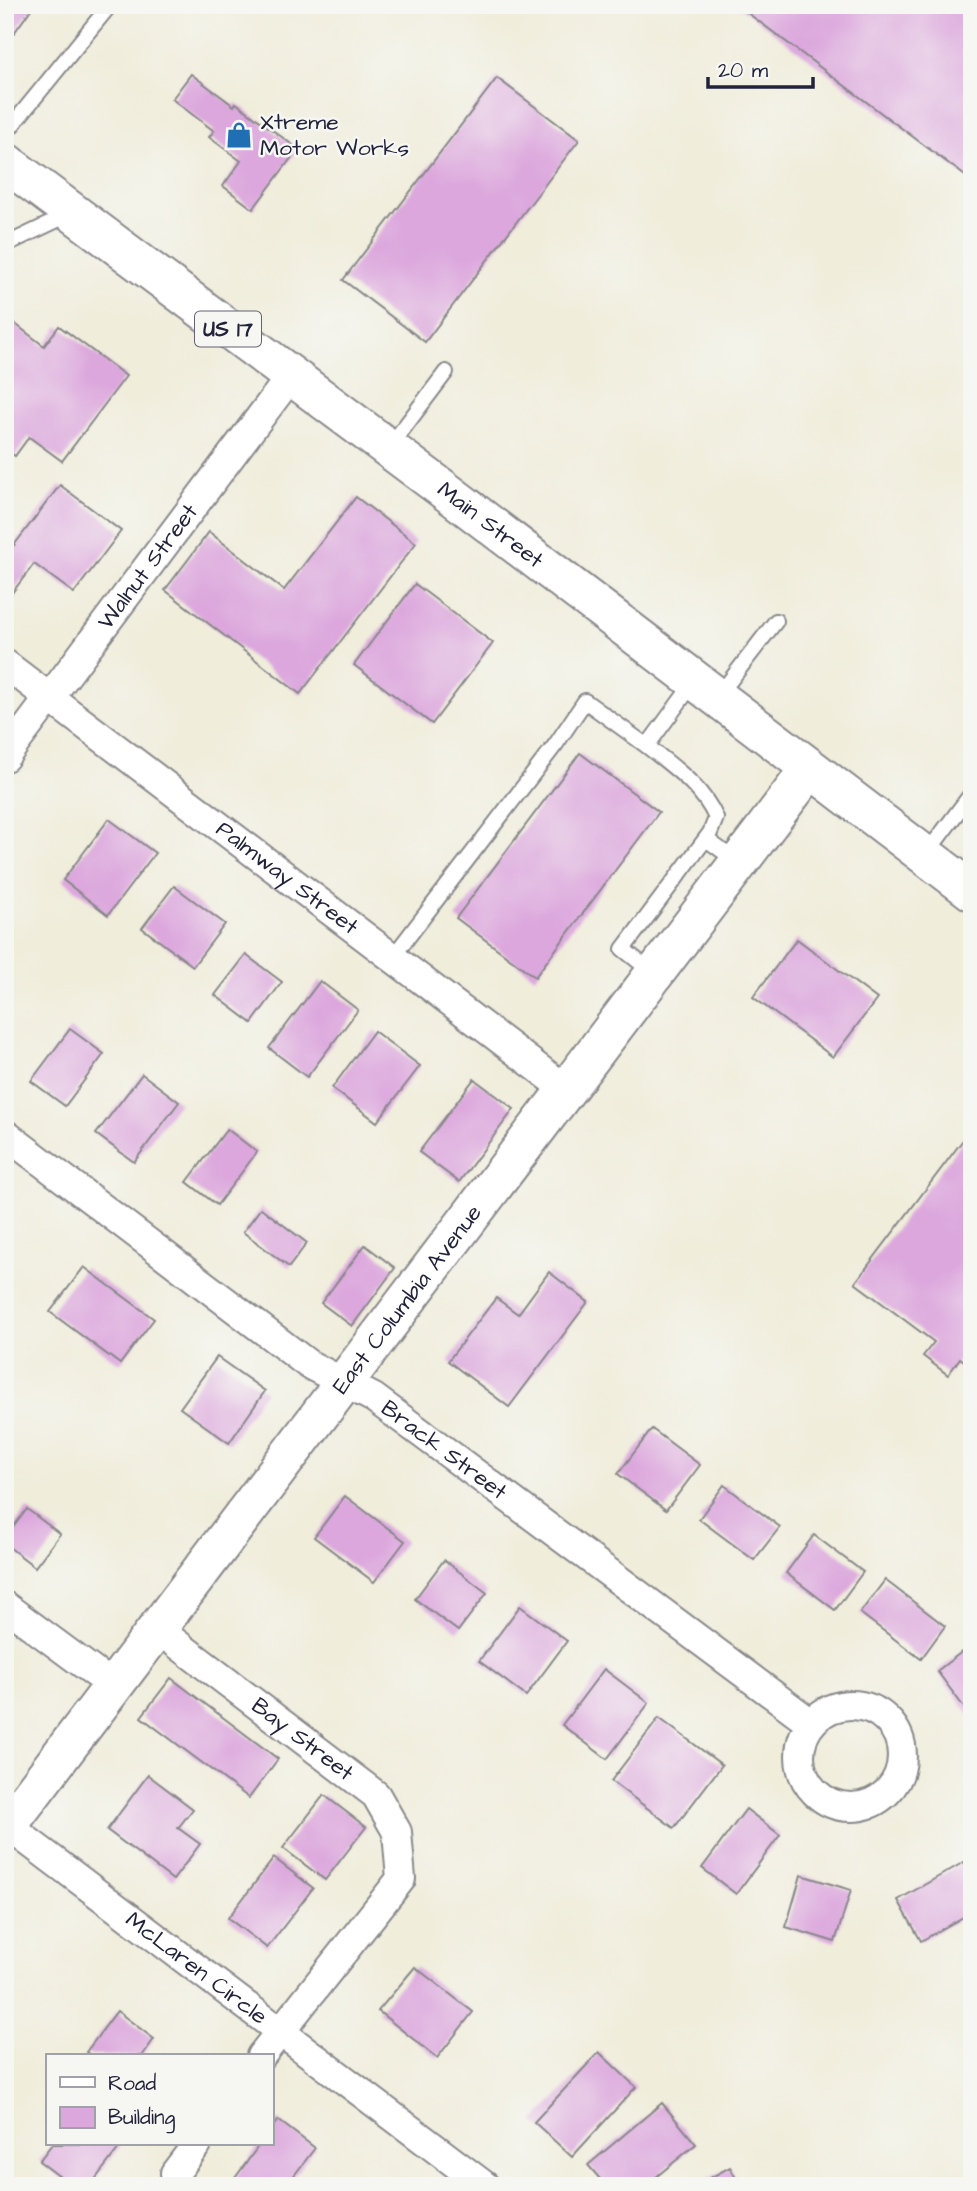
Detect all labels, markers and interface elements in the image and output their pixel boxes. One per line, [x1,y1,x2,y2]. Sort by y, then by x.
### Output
scale bar [708,46,813,90]
text: 20 m [718,56,769,85]
place label: Xtreme Motor Works [260,106,409,164]
shop icon: Xtreme Motor Works [224,120,254,150]
road number: US 17 [195,312,261,346]
street label: Main Street [431,474,551,576]
street label: Walnut Street [90,497,206,636]
street label: Palmway Street [209,813,365,943]
street label: East Columbia Avenue [325,1198,489,1401]
street label: Brack Street [374,1393,514,1508]
street label: Bay Street [245,1690,361,1789]
street label: McLaren Circle [119,1904,274,2032]
legend [46,2054,273,2146]
text: Road [108,2069,156,2098]
text: Building [108,2103,176,2134]

